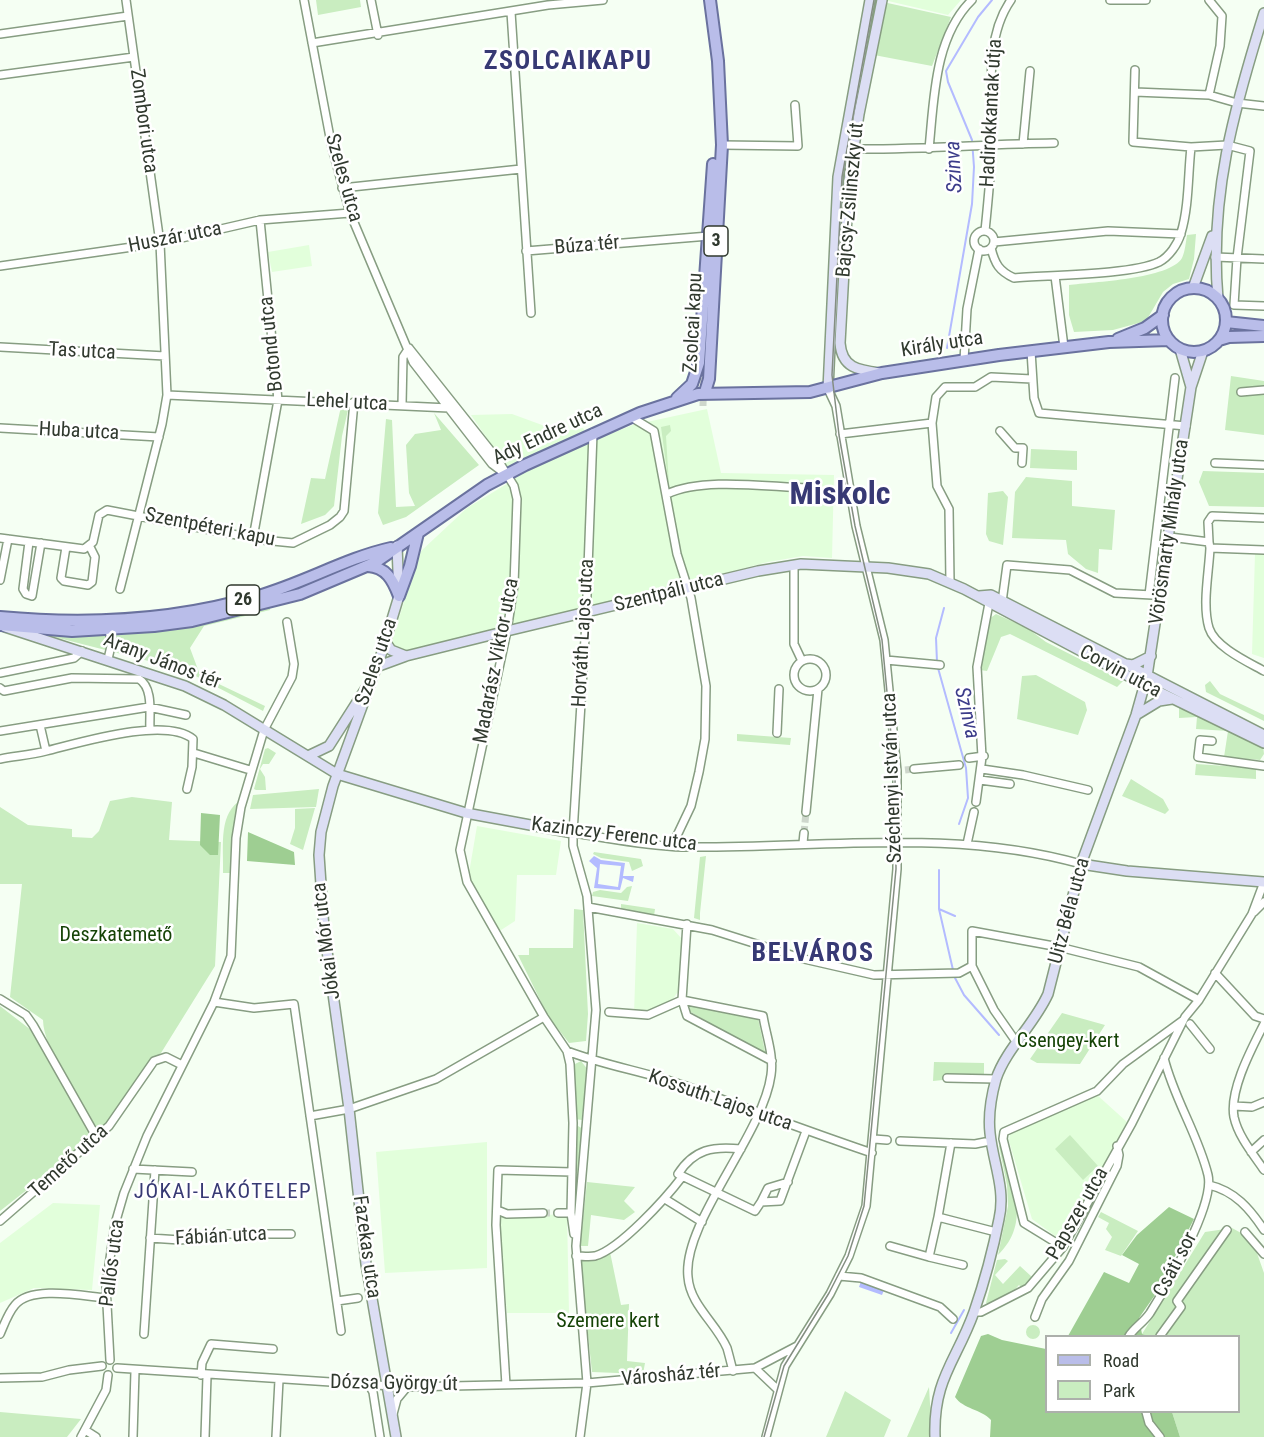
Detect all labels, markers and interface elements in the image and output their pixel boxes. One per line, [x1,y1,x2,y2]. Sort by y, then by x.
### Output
street label: Hadirokkantak útja [976,38,1008,188]
district label: ZSOLCAIKAPU [484,46,652,78]
street label: Zombori utca [124,67,162,175]
street label: Bajcsy-Zsilinszky út [832,122,870,278]
street label: Szeles utca [319,131,367,225]
water label: Szinva [941,140,969,194]
street label: Huszár utca [126,217,224,259]
road number: 3 [704,226,728,256]
street label: Búza tér [554,231,620,261]
street label: Zsolcai kapu [679,272,709,374]
street label: Botond utca [255,295,289,393]
street label: Király utca [899,327,985,363]
street label: Tas utca [48,338,116,366]
street label: Lehel utca [306,389,388,417]
street label: Ady Endre utca [489,399,607,471]
street label: Huba utca [38,418,120,446]
street label: Vörösmarty Mihály utca [1145,438,1195,626]
district label: Miskolc [790,477,890,515]
street label: Szentpéteri kapu [143,504,277,552]
street label: Horváth Lajos utca [568,558,600,708]
street label: Szentpáli utca [612,568,726,618]
street label: Madarász Viktor utca [469,576,525,746]
road number: 26 [226,585,260,615]
street label: Szeles utca [351,615,403,709]
street label: Arany János tér [100,629,224,695]
street label: Corvin utca [1075,640,1165,704]
water label: Szinva [948,685,984,741]
street label: Széchenyi István utca [878,692,908,864]
street label: Kazinczy Ferenc utca [530,813,698,857]
street label: Uitz Béla utca [1044,855,1096,967]
street label: Jókai Mór utca [308,881,346,1001]
park label: Deszkatemető [60,924,172,948]
district label: BELVÁROS [752,938,874,970]
park label: Csengey-kert [1017,1030,1119,1054]
street label: Kossuth Lajos utca [645,1065,795,1137]
street label: Temető utca [25,1120,113,1204]
street label: Papszer utca [1042,1164,1114,1264]
district label: JÓKAI-LAKÓTELEP [134,1180,312,1206]
street label: Fazekas utca [347,1194,385,1300]
street label: Pallós utca [96,1218,130,1308]
street label: Fábián utca [175,1223,267,1251]
street label: Csáti sor [1149,1228,1203,1302]
park label: Szemere kert [556,1310,660,1334]
legend [1045,1335,1240,1413]
text: Road [1103,1350,1139,1371]
street label: Városház tér [620,1360,722,1392]
street label: Dózsa György út [330,1371,458,1397]
text: Park [1103,1380,1135,1401]

